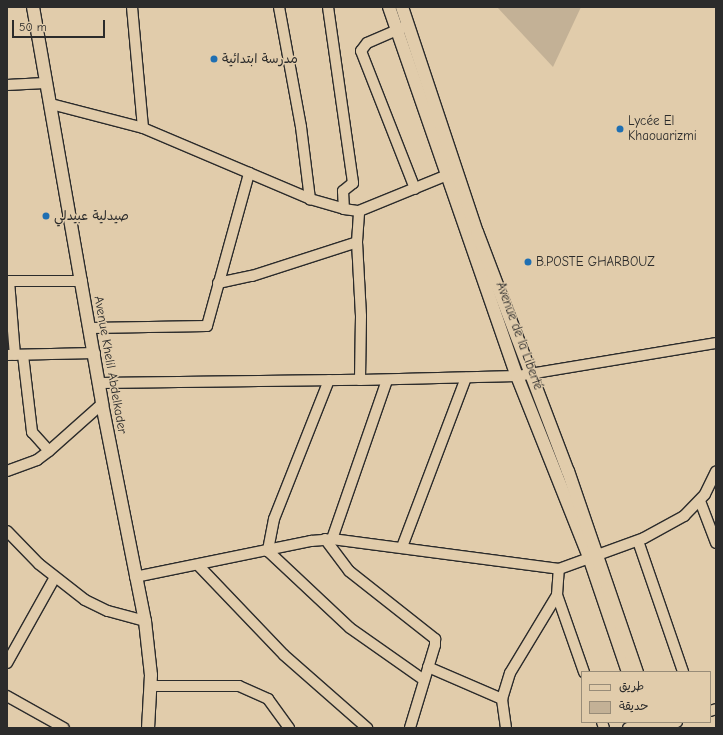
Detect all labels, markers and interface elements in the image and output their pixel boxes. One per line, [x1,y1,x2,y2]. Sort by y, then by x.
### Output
scale bar [14,12,107,38]
text: 50 m [19,20,47,34]
place label: مدرسة ابتدائية [222,51,298,67]
marker: مدرسة ابتدائية [209,54,219,64]
place label: Lycée El Khaouarizmi [628,114,697,145]
marker: Lycée El Khaouarizmi [615,124,625,134]
place label: صيدلية عبيدلي [54,208,129,224]
marker: صيدلية عبيدلي [41,211,51,221]
place label: B.POSTE GHARBOUZ [536,254,655,270]
marker: B.POSTE GHARBOUZ [523,257,533,267]
street label: Avenue de la Liberté [492,280,546,392]
street label: Avenue Khelil Abdelkader [90,295,130,435]
legend [581,671,711,723]
text: طريق [619,679,644,693]
text: حديقة [619,699,648,713]

